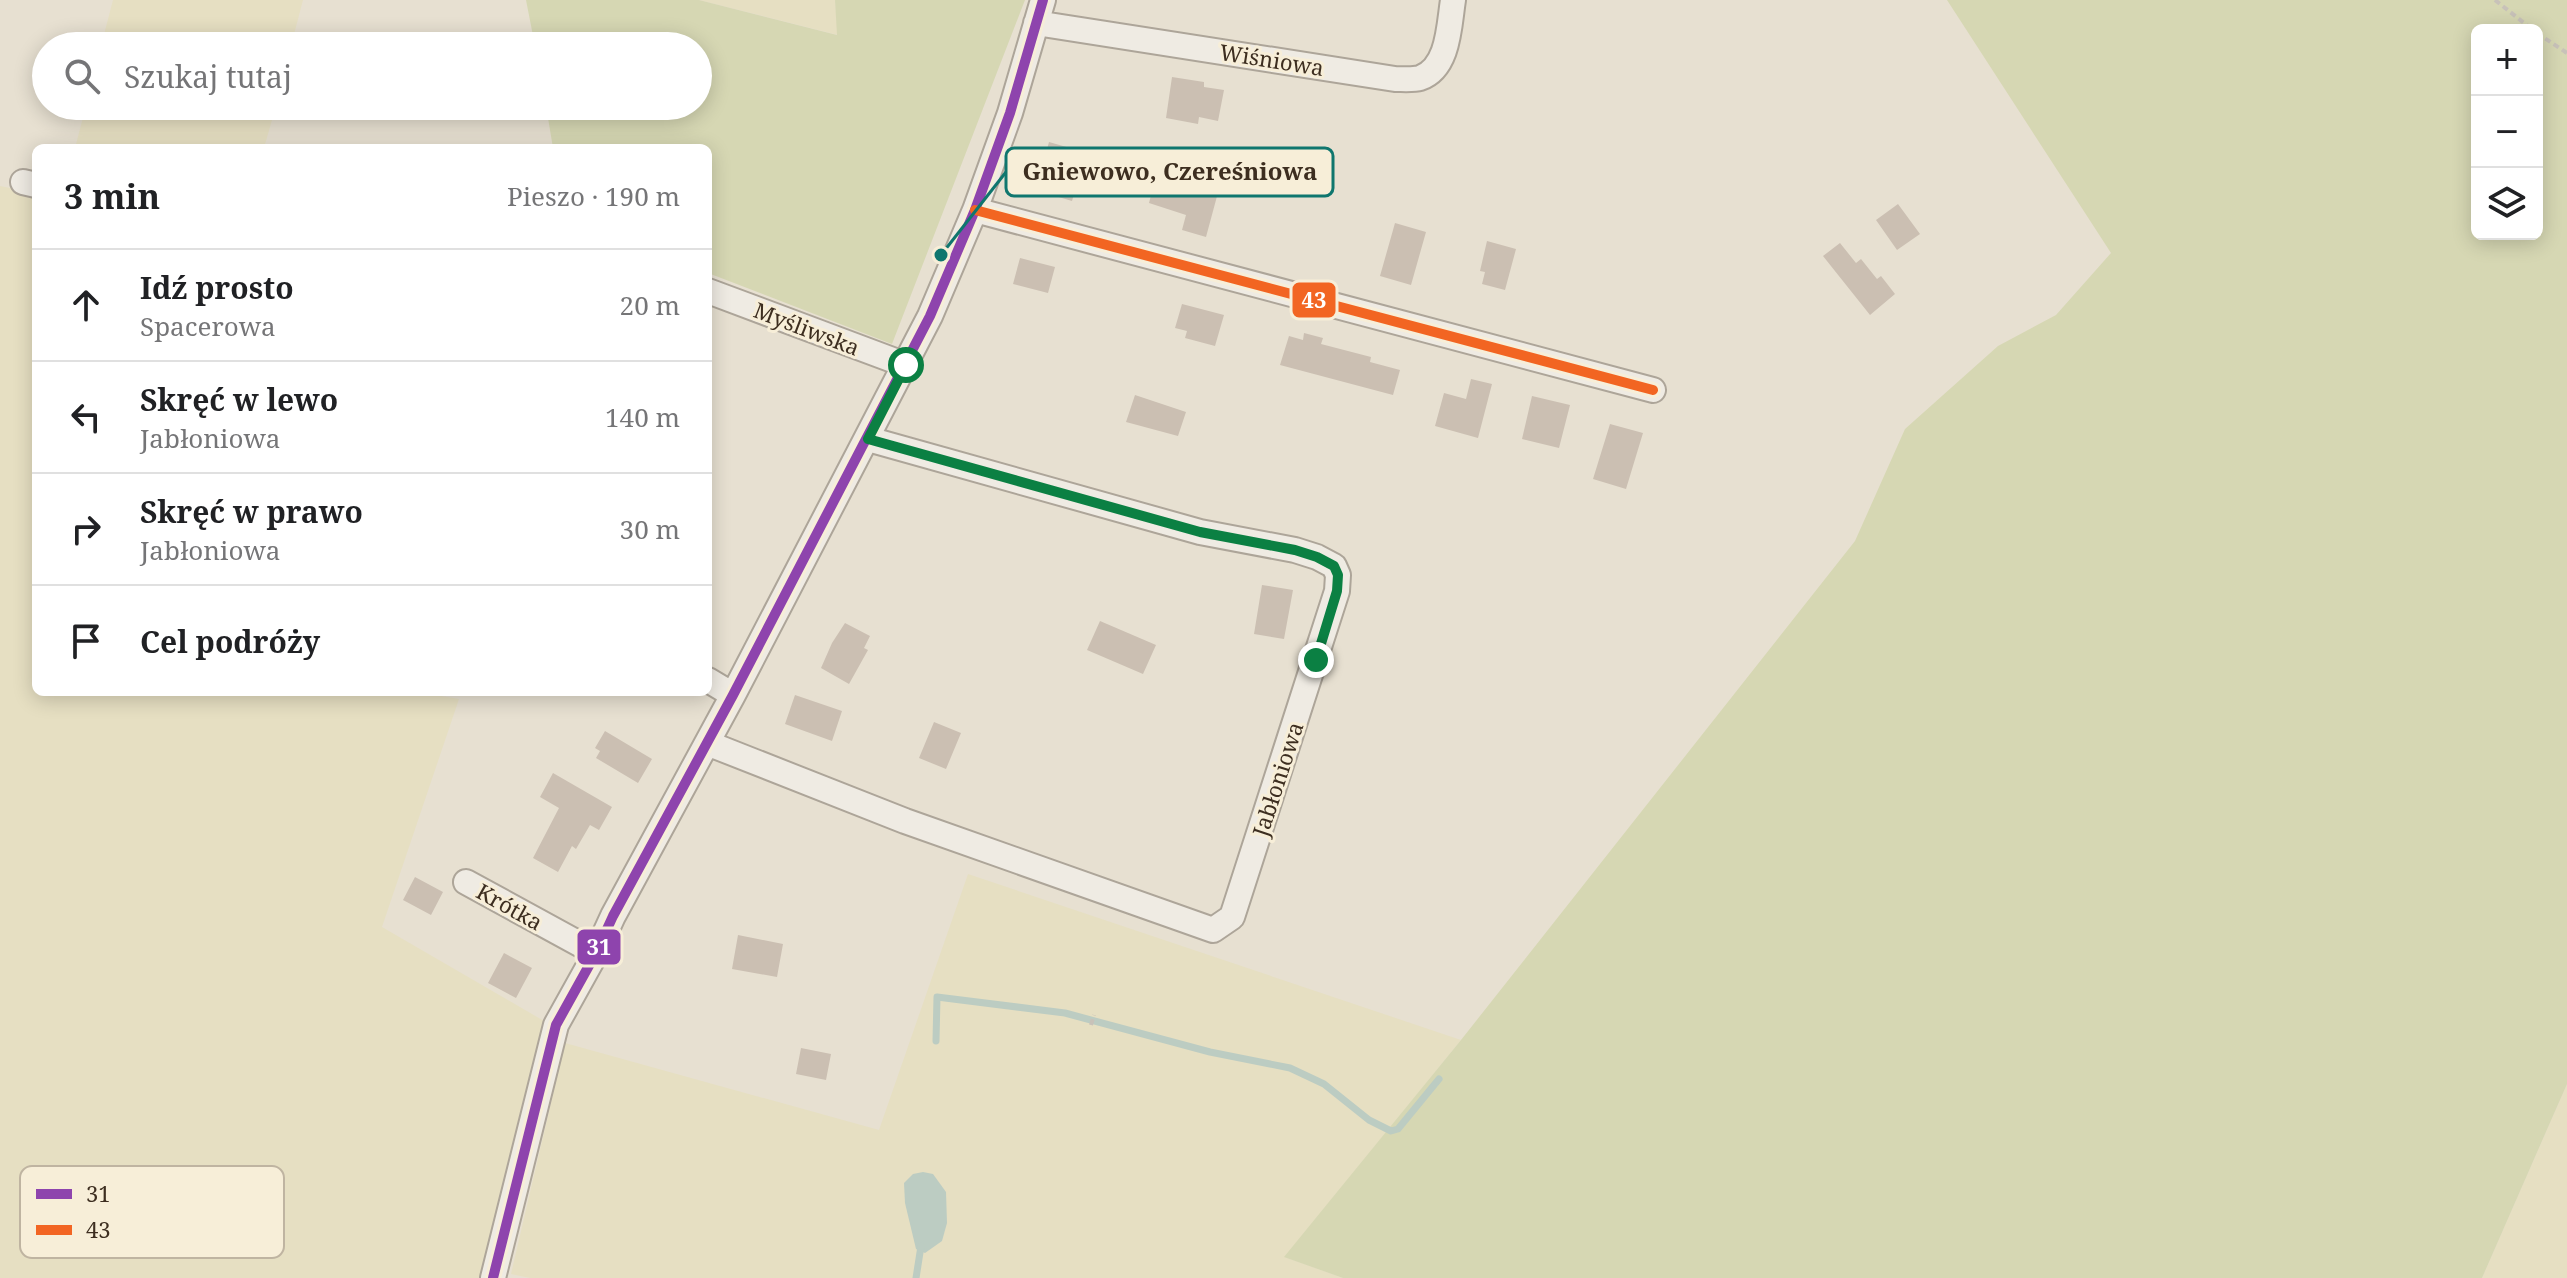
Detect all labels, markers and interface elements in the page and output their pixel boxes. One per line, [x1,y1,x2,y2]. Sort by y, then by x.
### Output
map controls [2471,24,2543,240]
button: + [2471,24,2543,96]
search box [32,32,712,120]
street label: Wiśniowa [1218,36,1326,82]
icon: search [60,54,104,98]
text: Szukaj tutaj [124,56,292,97]
button: − [2471,96,2543,168]
callout: Gniewowo, Czereśniowa [1006,148,1333,196]
text: Gniewowo, Czereśniowa [1023,154,1317,187]
button: layers [2471,168,2543,240]
text: 3 min [64,173,160,219]
text: Pieszo · 190 m [507,178,680,214]
text: Idź prosto [140,267,294,308]
line badge: 43 [1291,281,1337,319]
icon: ahead [64,283,108,327]
text: 43 [1302,284,1326,314]
text: 20 m [620,287,680,323]
street label: Myśliwska [750,294,864,362]
text: Spacerowa [140,308,276,344]
route start [888,347,924,383]
text: Skręć w lewo [140,379,338,420]
icon: left [64,395,108,439]
text: 140 m [605,399,680,435]
text: Jabłoniowa [140,420,280,456]
text: Skręć w prawo [140,491,363,532]
icon: right [64,507,108,551]
text: 30 m [620,511,680,547]
text: Jabłoniowa [140,532,280,568]
icon: arrive [64,619,108,663]
text: Cel podróży [140,621,320,662]
route end [1298,642,1334,678]
street label: Jabłoniowa [1244,718,1310,841]
street label: Krótka [471,876,549,936]
line badge: 31 [576,928,622,966]
text: 31 [587,931,611,961]
legend [20,1166,284,1258]
text: 31 [86,1178,111,1208]
text: 43 [86,1214,111,1244]

